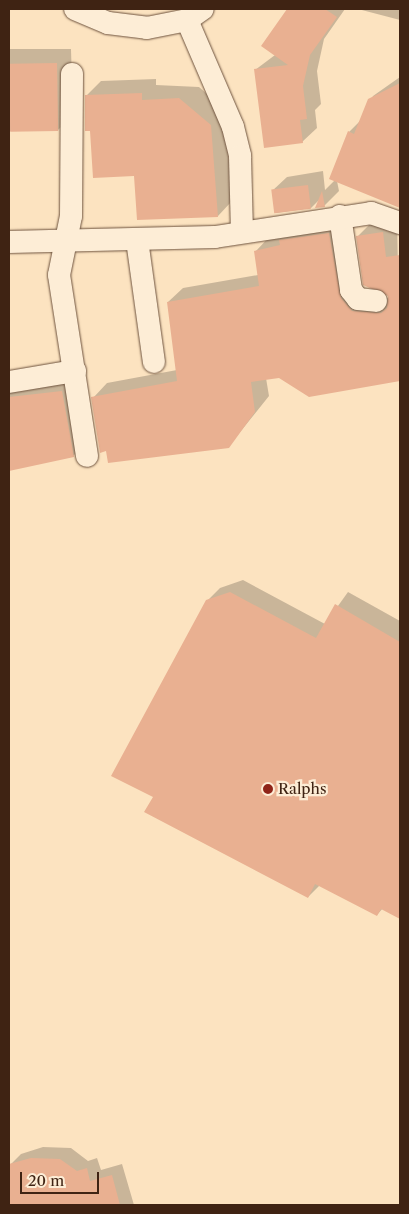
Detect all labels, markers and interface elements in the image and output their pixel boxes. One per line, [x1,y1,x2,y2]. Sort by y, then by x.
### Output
place label: Ralphs [278,780,327,798]
marker: Ralphs [262,783,274,795]
scale bar [22,1162,101,1194]
text: 20 m [28,1171,64,1190]

